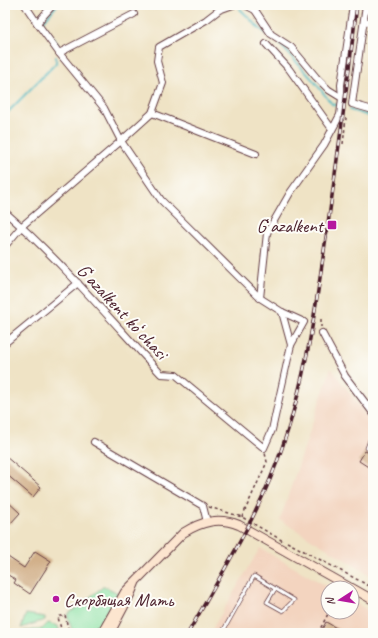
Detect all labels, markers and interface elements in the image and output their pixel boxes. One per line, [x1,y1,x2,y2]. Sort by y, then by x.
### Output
place label: Gʻazalkent [256,214,325,238]
marker: Gʻazalkent [326,219,338,231]
street label: Gʻazalkent koʻchasi [72,259,175,367]
north arrow [320,580,360,620]
place label: Скорбящая Мать [64,588,174,612]
marker: Скорбящая Мать [51,594,61,604]
text: N [322,595,338,607]

